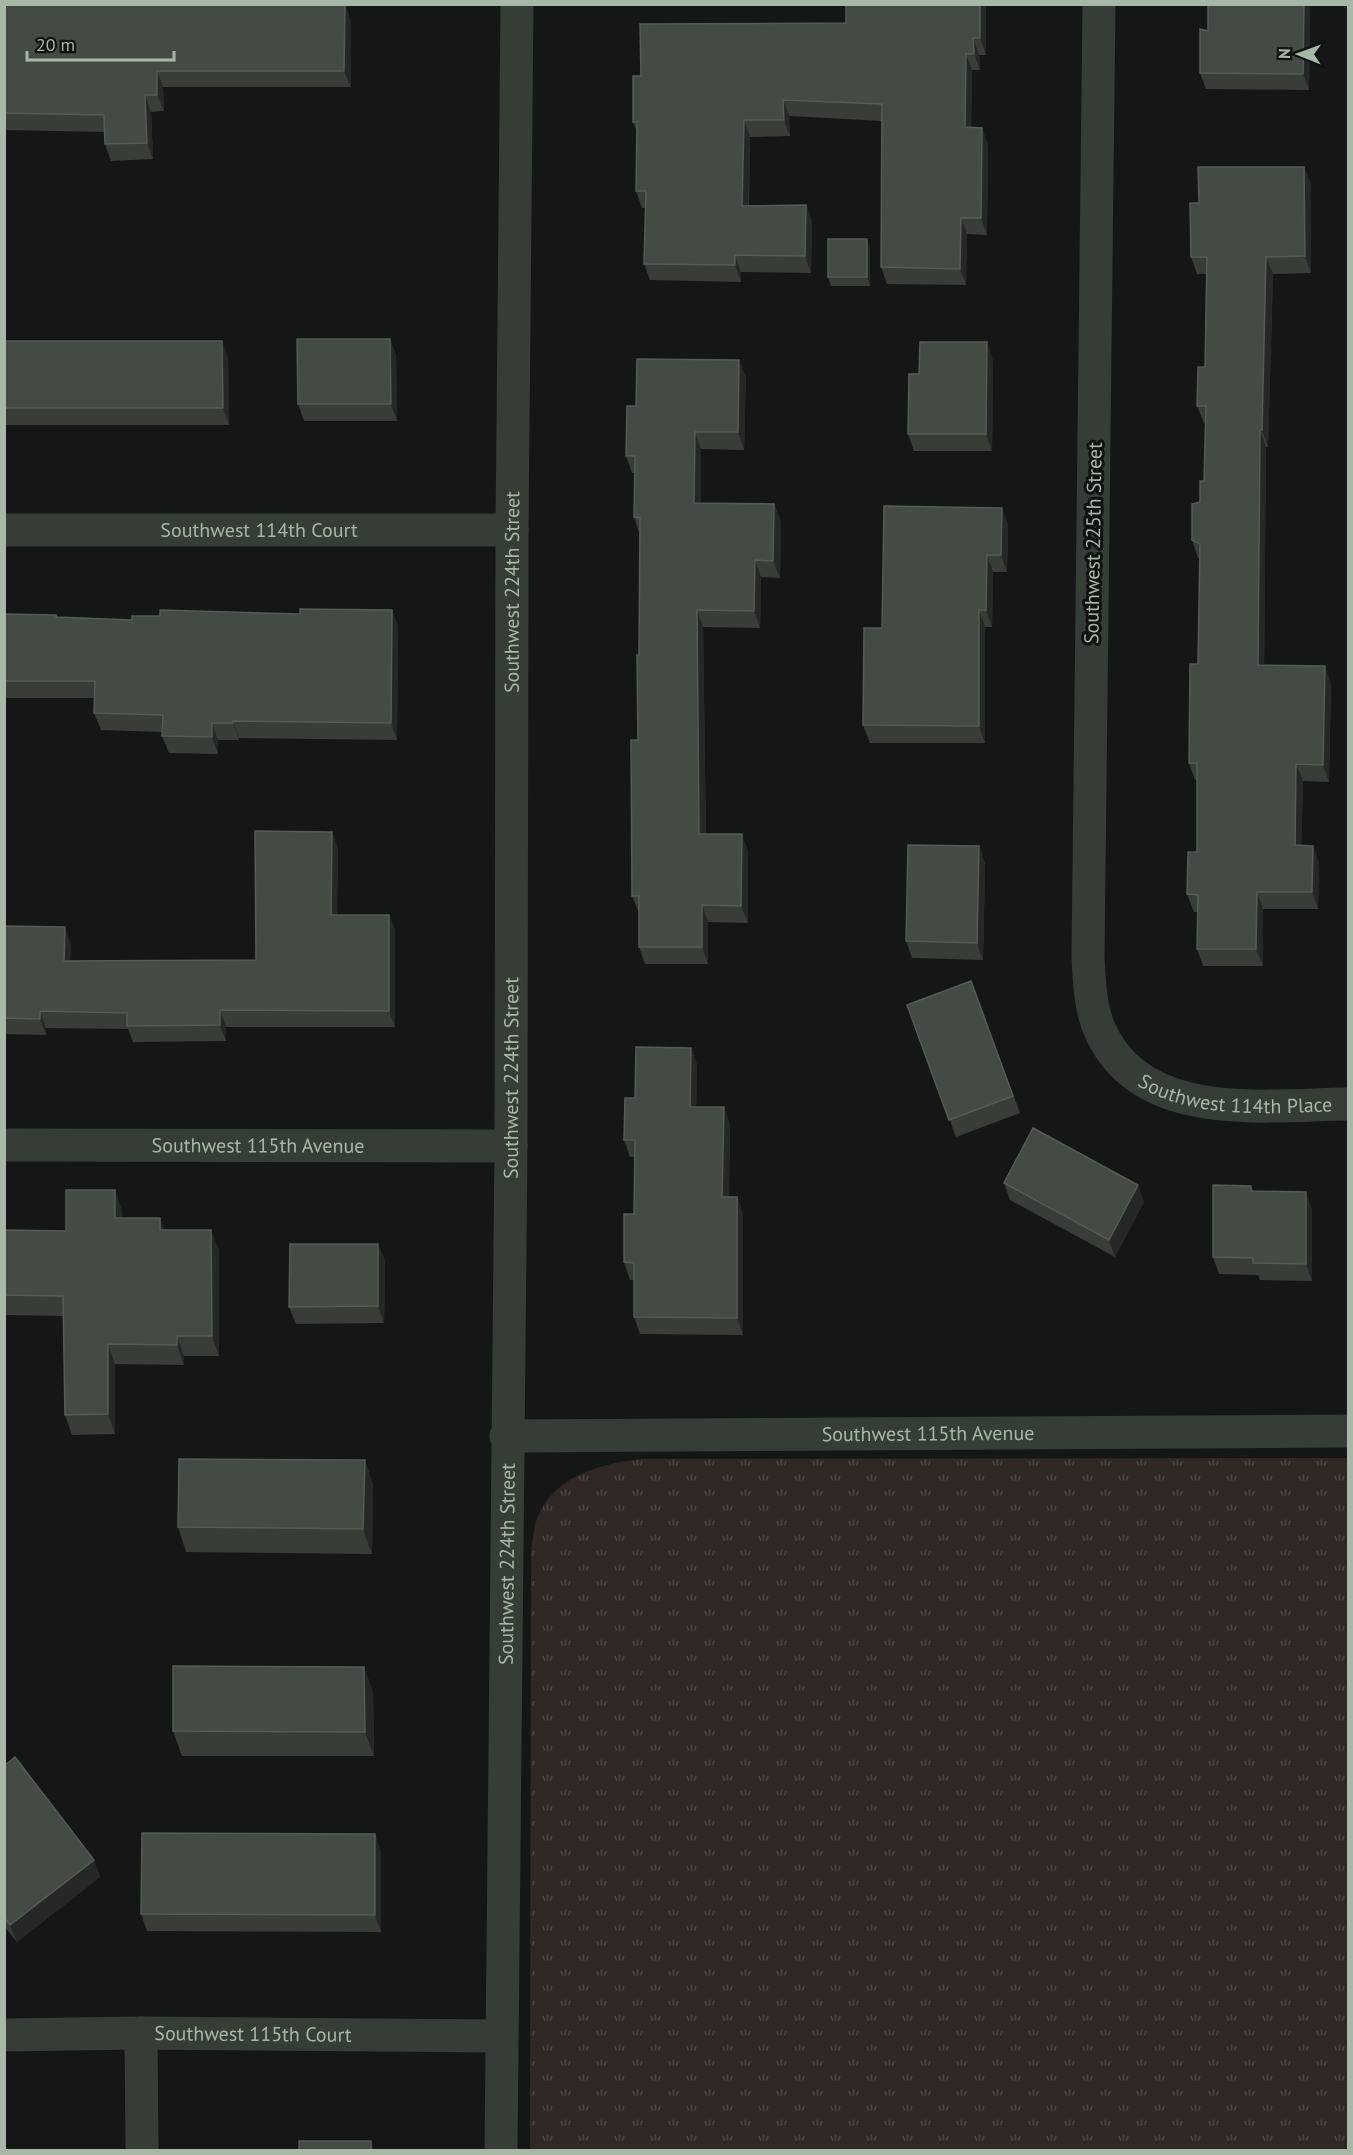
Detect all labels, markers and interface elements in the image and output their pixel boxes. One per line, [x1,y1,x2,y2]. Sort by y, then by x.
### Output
scale bar [27,24,174,62]
north arrow [1269,24,1329,84]
text: 20 m [36,33,75,56]
text: N [1274,48,1294,59]
street label: Southwest 225th Street [1078,442,1108,644]
street label: Southwest 224th Street [499,491,525,693]
street label: Southwest 114th Court [160,517,358,543]
street label: Southwest 224th Street [498,977,524,1179]
street label: Southwest 114th Place [1134,1068,1333,1119]
street label: Southwest 115th Avenue [152,1132,364,1159]
street label: Southwest 115th Avenue [822,1420,1034,1447]
street label: Southwest 224th Street [493,1463,521,1665]
street label: Southwest 115th Court [154,2020,352,2048]

